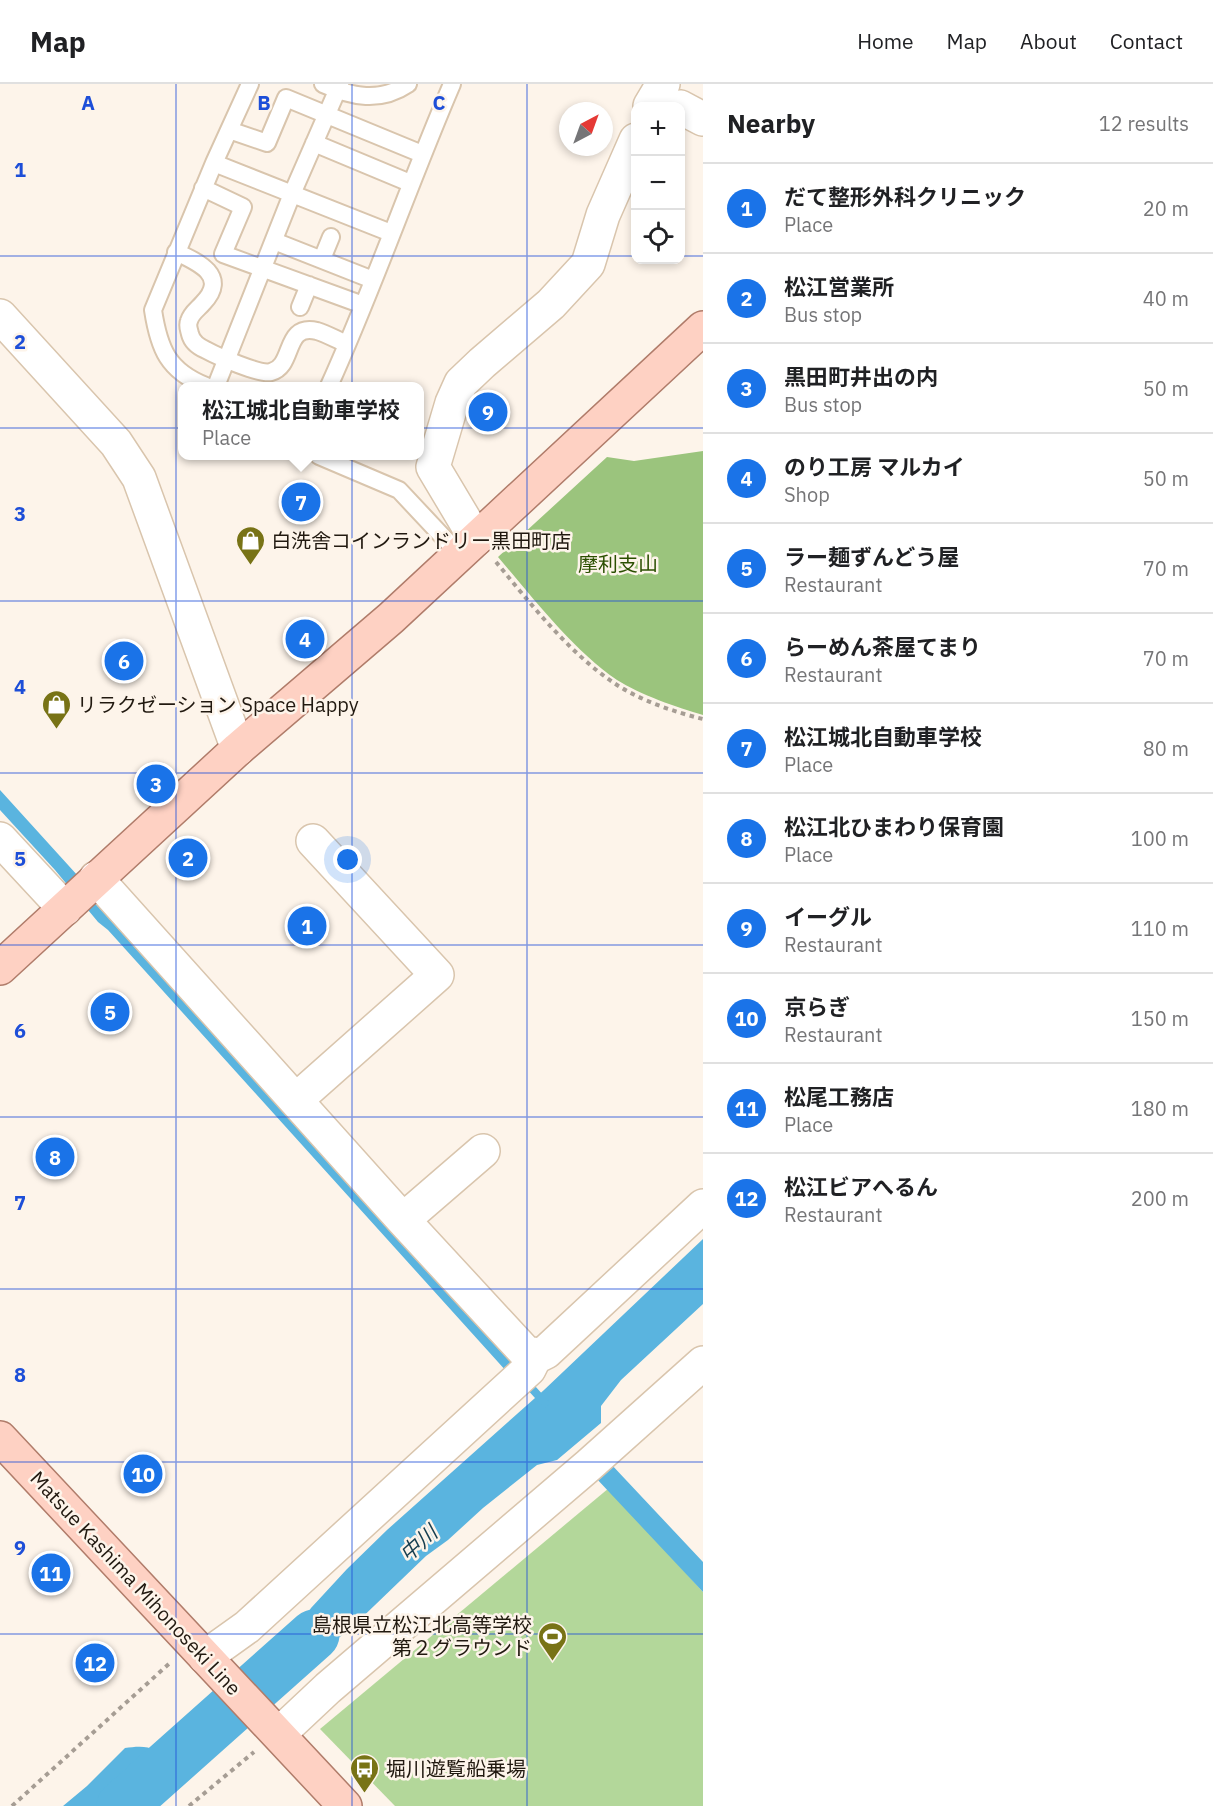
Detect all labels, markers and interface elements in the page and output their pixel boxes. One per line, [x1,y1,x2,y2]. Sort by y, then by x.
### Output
text: Map [30,23,86,60]
text: Home [857,27,914,55]
text: Map [947,27,987,55]
text: About [1020,27,1077,55]
text: Contact [1110,27,1183,55]
text: A [81,89,95,116]
text: B [257,89,271,116]
text: C [432,89,446,116]
north arrow [559,102,613,156]
map controls [631,102,685,264]
button: + [631,102,685,156]
text: Nearby [727,106,815,140]
text: 12 results [1099,110,1189,137]
text: 1 [14,156,26,183]
button: − [631,156,685,210]
text: だて整形外科クリニック [784,182,1026,211]
text: 1 [741,195,753,222]
text: 20 m [1143,195,1189,222]
button: locate [631,210,685,264]
text: Place [784,211,833,238]
text: 松江営業所 [784,272,894,301]
text: 2 [741,285,753,312]
text: 40 m [1143,285,1189,312]
text: Bus stop [784,301,862,328]
text: 2 [14,328,26,355]
text: 黒田町井出の内 [784,362,938,391]
text: 3 [741,375,753,402]
text: 50 m [1143,375,1189,402]
popup [178,382,424,460]
pin: 9 [468,390,508,434]
text: Bus stop [784,391,862,418]
text: 松江城北自動車学校 [202,395,400,424]
text: Place [202,424,251,451]
text: のり工房 マルカイ [784,452,965,481]
text: 4 [741,465,753,492]
text: 50 m [1143,465,1189,492]
pin: 7 [282,480,320,524]
text: Shop [784,481,830,508]
text: 3 [14,500,26,527]
shop icon: 白洗舎コインランドリー黒田町店 [234,524,266,566]
place label: 白洗舎コインランドリー黒田町店 [271,527,571,554]
text: ラー麺ずんどう屋 [784,542,959,571]
park label: 摩利支山 [578,550,658,577]
text: 5 [741,555,753,582]
text: 70 m [1143,555,1189,582]
text: Restaurant [784,571,882,598]
pin: 4 [286,616,324,662]
text: らーめん茶屋てまり [784,632,981,661]
pin: 6 [104,638,144,684]
text: 6 [741,645,753,672]
text: 70 m [1143,645,1189,672]
text: Restaurant [784,661,882,688]
text: 4 [14,673,26,700]
shop icon: リラクゼーション Space Happy [40,688,72,730]
place label: リラクゼーション Space Happy [77,691,359,718]
text: 松江城北自動車学校 [784,722,982,751]
text: 7 [741,735,753,762]
text: 80 m [1143,735,1189,762]
text: Place [784,751,833,778]
pin: 3 [136,762,176,806]
text: 松江北ひまわり保育園 [784,812,1004,841]
text: 8 [741,825,753,852]
text: 100 m [1131,825,1189,852]
pin: 2 [168,836,207,880]
text: Place [784,841,833,868]
text: 5 [14,845,26,872]
your location [333,845,362,874]
text: イーグル [784,902,872,931]
pin: 1 [288,904,326,948]
text: 9 [741,915,753,942]
text: 110 m [1131,915,1189,942]
text: Restaurant [784,931,882,958]
pin: 5 [90,990,130,1034]
text: 京らぎ [784,992,850,1021]
text: 10 [735,1005,759,1032]
text: 150 m [1131,1005,1189,1032]
text: 6 [14,1017,26,1044]
text: Restaurant [784,1021,882,1048]
text: 松尾工務店 [784,1082,894,1111]
text: 11 [735,1095,759,1122]
text: 180 m [1131,1095,1189,1122]
text: Place [784,1111,833,1138]
pin: 8 [36,1134,74,1180]
text: 松江ビアへるん [784,1172,938,1201]
text: 12 [735,1185,759,1212]
text: 200 m [1131,1185,1189,1212]
text: 7 [14,1189,26,1216]
text: Restaurant [784,1201,882,1228]
text: 8 [14,1361,26,1388]
pin: 10 [124,1452,162,1496]
street label: Matsue Kashima Mihonoseki Line [25,1465,247,1701]
water label: 中川 [393,1517,444,1567]
text: 9 [14,1534,26,1561]
pin: 11 [32,1550,70,1596]
place label: 島根県立松江北高等学校 第２グラウンド [312,1611,532,1661]
sports icon: 島根県立松江北高等学校 第２グラウンド [537,1620,569,1662]
pin: 12 [76,1640,115,1686]
bus stop icon: 堀川遊覧船乗場 [349,1752,381,1794]
place label: 堀川遊覧船乗場 [386,1755,526,1782]

